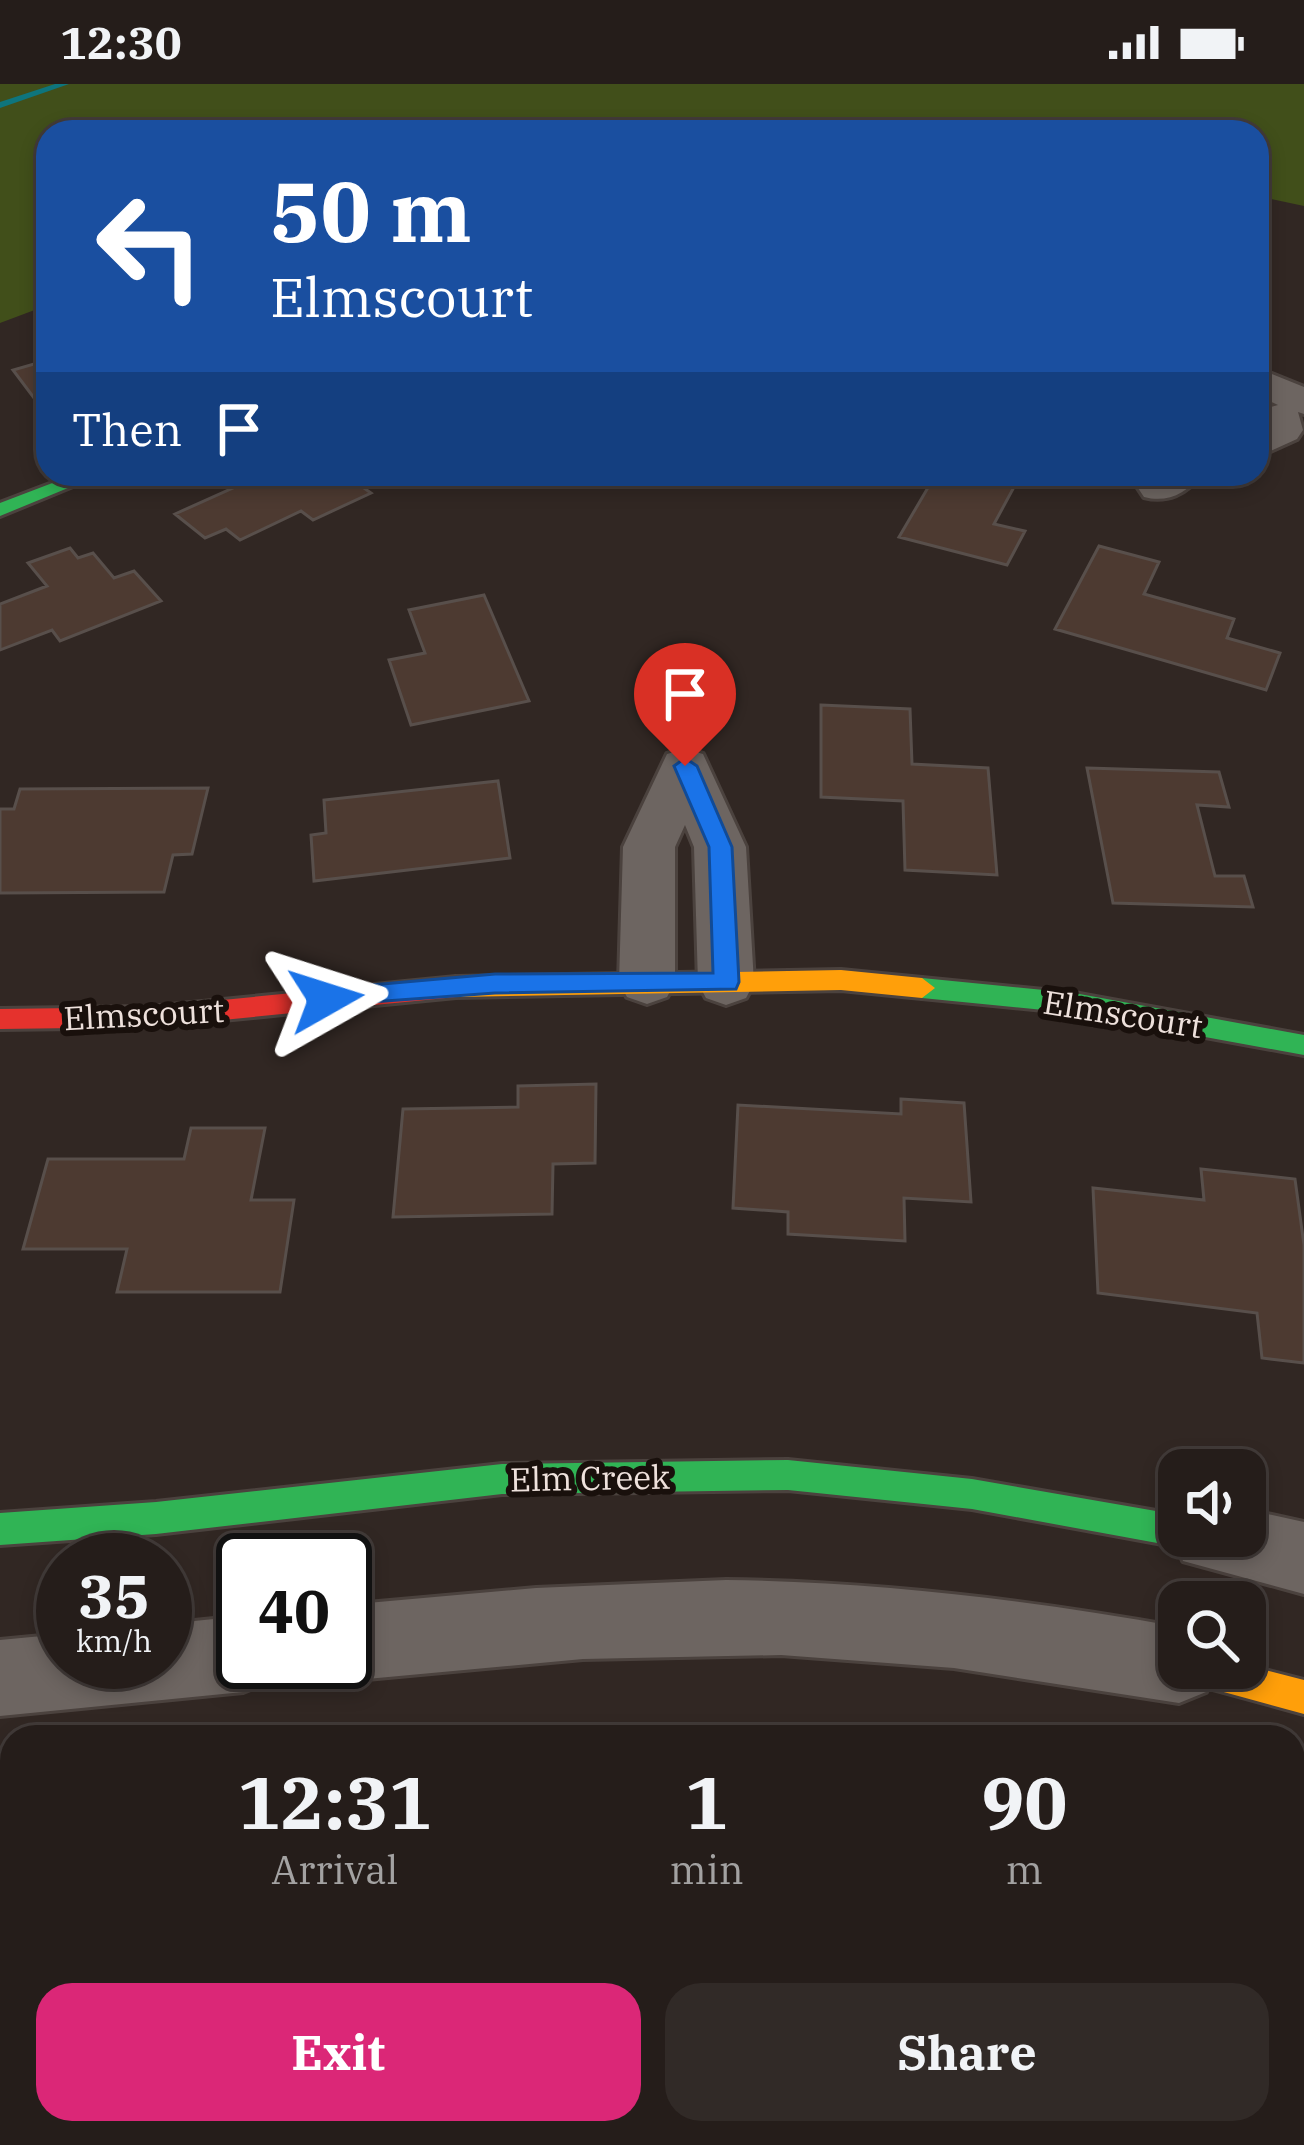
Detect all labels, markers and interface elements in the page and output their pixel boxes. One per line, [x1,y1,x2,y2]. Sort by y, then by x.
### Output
text: 12:30 [60,13,182,71]
text: 50 m [270,156,472,265]
icon: left [72,168,228,324]
text: Elmscourt [270,262,533,332]
icon: arrive [206,396,272,462]
text: Then [72,400,182,458]
pin [634,643,736,766]
icon: arrive [652,661,718,727]
position arrow [263,936,389,1062]
street label: Elmscourt [1040,980,1206,1047]
street label: Elmscourt [62,988,225,1039]
map controls [1158,1449,1266,1689]
button: sound [1158,1449,1266,1557]
street label: Elm Creek [509,1455,671,1500]
speed limit sign: 40 [216,1533,372,1689]
text: 35 [78,1556,150,1635]
button: search [1158,1581,1266,1689]
text: km/h [76,1621,152,1660]
text: 12:31 [237,1755,432,1849]
text: 1 [685,1755,728,1849]
text: 90 [981,1755,1068,1849]
text: Arrival [271,1844,398,1895]
text: min [669,1844,744,1895]
text: m [1006,1844,1043,1895]
button: Exit [36,1983,641,2121]
button: Share [665,1983,1269,2121]

